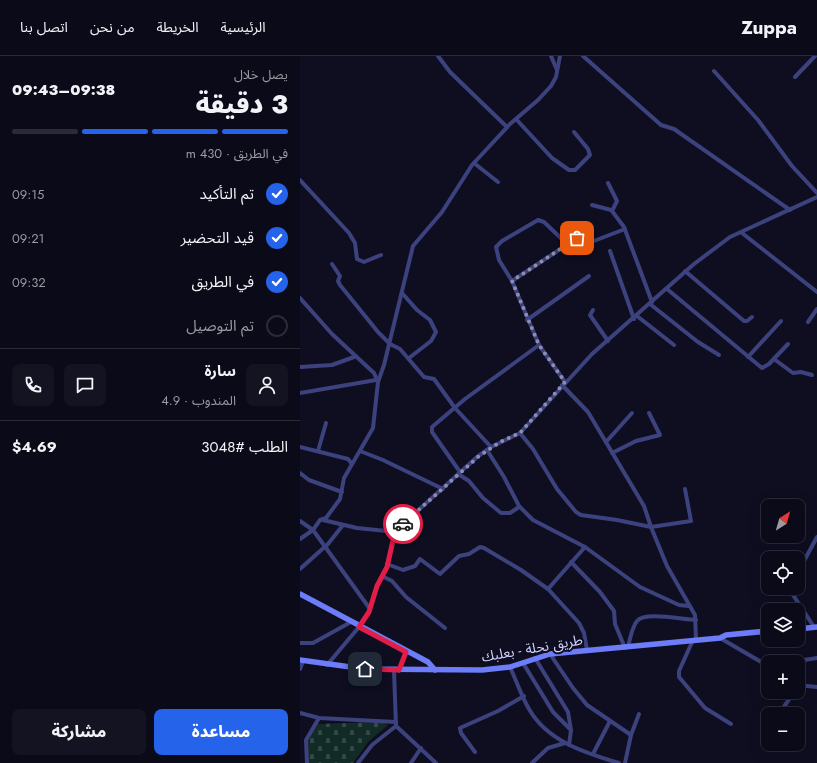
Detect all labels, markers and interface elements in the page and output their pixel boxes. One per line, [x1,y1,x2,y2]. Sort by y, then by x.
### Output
text: Zuppa [741,14,797,41]
text: اتصل بنا [20,17,68,37]
text: من نحن [90,17,135,37]
text: الخريطة [157,17,199,37]
text: الرئيسية [221,17,266,37]
text: يصل خلال [234,65,288,84]
text: 09:38–09:43 [12,79,115,101]
text: 3 دقيقة [196,85,288,123]
text: في الطريق · 430 m [186,144,288,163]
text: تم التأكيد [199,183,254,205]
icon: check [266,183,288,205]
text: 09:15 [12,185,44,204]
pin [560,221,594,255]
text: قيد التحضير [181,227,254,249]
icon: check [266,227,288,249]
icon: bag [566,227,588,249]
text: 09:21 [12,229,44,248]
text: في الطريق [192,271,254,293]
icon: check [266,271,288,293]
text: 09:32 [12,273,46,292]
text: تم التوصيل [186,315,254,337]
text: سارة [204,360,236,382]
button: phone [12,364,54,406]
button: chat [64,364,106,406]
button: person [246,364,288,406]
text: المندوب · 4.9 [161,391,236,410]
text: $4.69 [12,436,57,458]
text: الطلب #3048 [201,436,288,458]
north arrow [761,499,805,543]
map controls [761,499,805,751]
courier [383,504,423,544]
icon: car [392,513,414,535]
button: locate [761,551,805,595]
button: layers [761,603,805,647]
street label: طريق نحلة - بعلبك [480,629,584,667]
pin [348,652,382,686]
button: + [761,655,805,699]
icon: home [354,658,376,680]
button: − [761,707,805,751]
button: مشاركة [12,709,146,755]
button: مساعدة [154,709,288,755]

